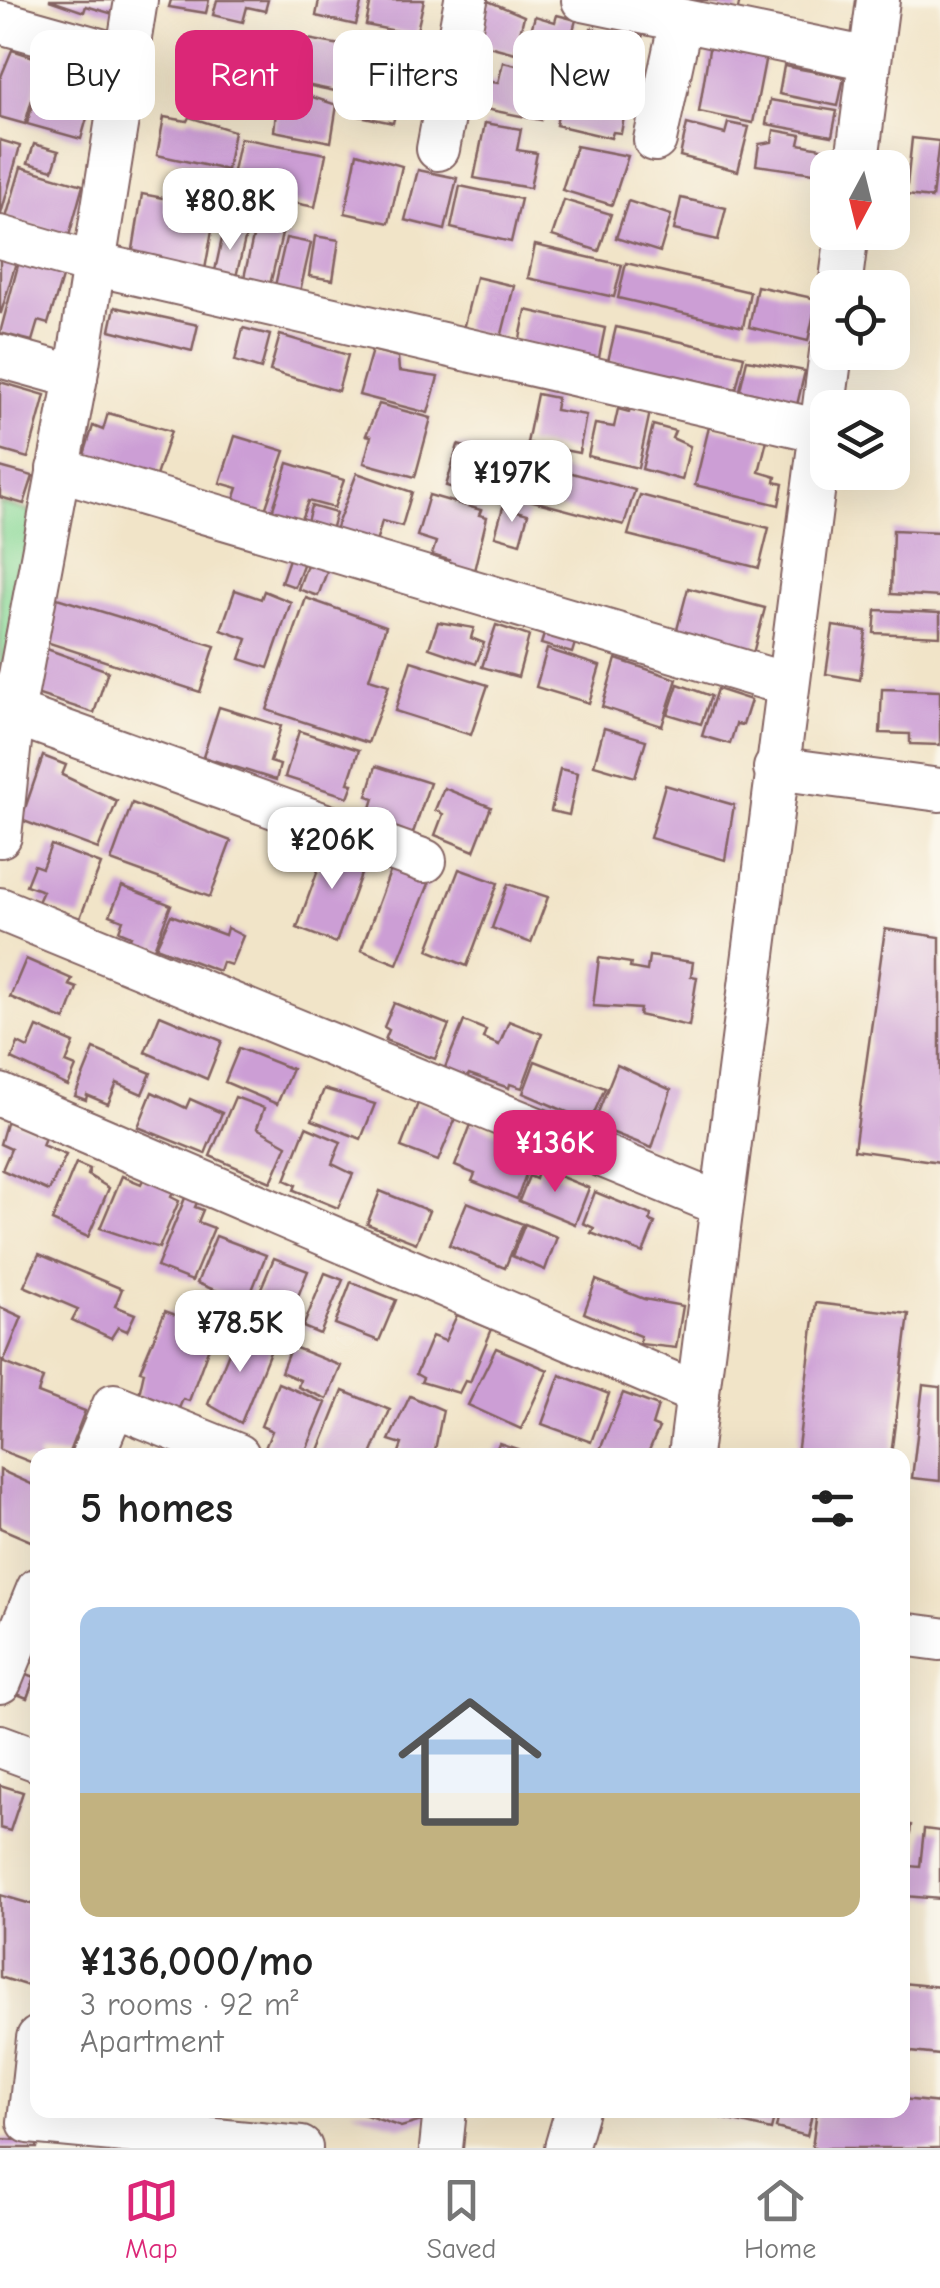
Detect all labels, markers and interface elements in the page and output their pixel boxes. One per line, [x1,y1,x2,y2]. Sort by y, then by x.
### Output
chip: Buy [30,30,155,120]
chip: Rent [175,30,313,120]
chip: Filters [333,30,493,120]
chip: New [513,30,645,120]
north arrow [810,150,910,250]
map controls [810,150,910,490]
pin: ¥80.8K [149,168,311,253]
text: ¥80.8K [185,182,275,219]
button: locate [810,270,910,370]
button: layers [810,390,910,490]
pin: ¥197K [442,440,582,525]
text: ¥197K [473,454,551,491]
pin: ¥206K [262,807,402,892]
text: ¥206K [290,821,374,858]
pin: ¥136K [485,1110,625,1195]
text: ¥136K [516,1124,594,1161]
pin: ¥78.5K [159,1290,321,1375]
text: ¥78.5K [197,1304,283,1341]
icon: filters [805,1481,860,1536]
text: 5 homes [80,1484,233,1533]
icon: home [380,1672,560,1852]
text: ¥136,000/mo [80,1937,313,1986]
text: 3 rooms · 92 m² [80,1986,299,2023]
text: Apartment [80,2023,223,2060]
tab: Map [124,2173,179,2265]
tab: Saved [426,2173,496,2265]
tab: Home [744,2173,816,2265]

